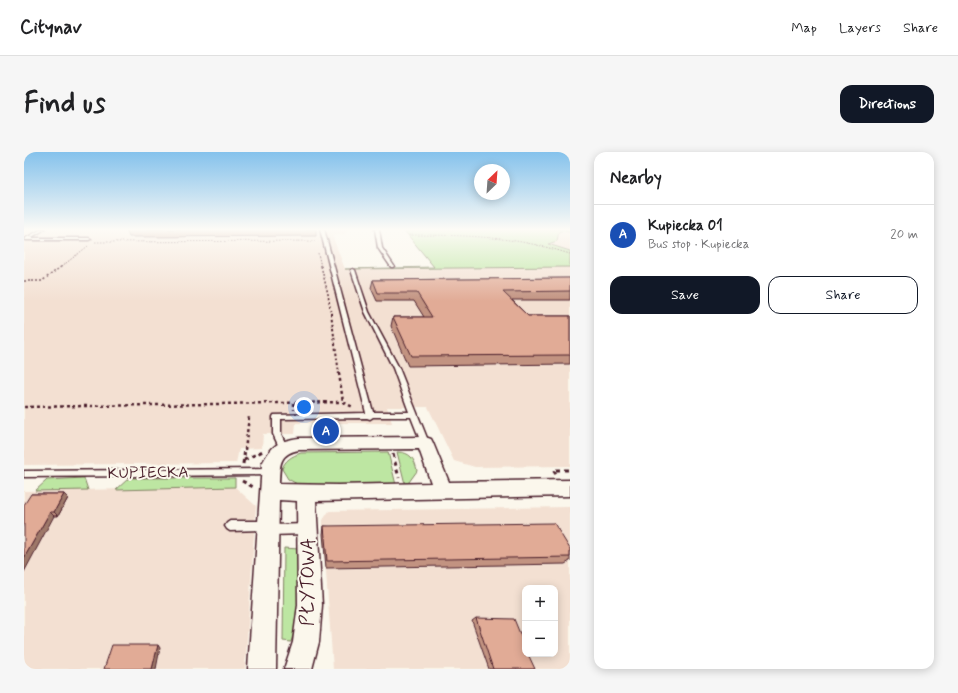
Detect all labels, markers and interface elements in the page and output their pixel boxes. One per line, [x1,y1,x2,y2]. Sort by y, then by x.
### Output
text: Citynav [20,15,82,40]
text: Map [791,19,817,37]
text: Layers [839,19,881,37]
text: Share [903,19,938,37]
button: Directions [840,85,934,123]
text: Find us [24,86,105,123]
north arrow [474,164,510,200]
text: Nearby [610,167,662,189]
text: Kupiecka 01 [648,216,723,236]
text: A [619,226,627,243]
text: 20 m [890,226,918,243]
text: Bus stop · Kupiecka [648,236,749,253]
button: Save [610,276,760,314]
button: Share [768,276,918,314]
your location [294,397,314,417]
pin: A [313,416,339,446]
street label: KUPIECKA [107,462,189,484]
street label: PŁYTOWA [295,538,321,626]
map controls [522,585,558,657]
button: + [522,585,558,621]
button: − [522,621,558,657]

